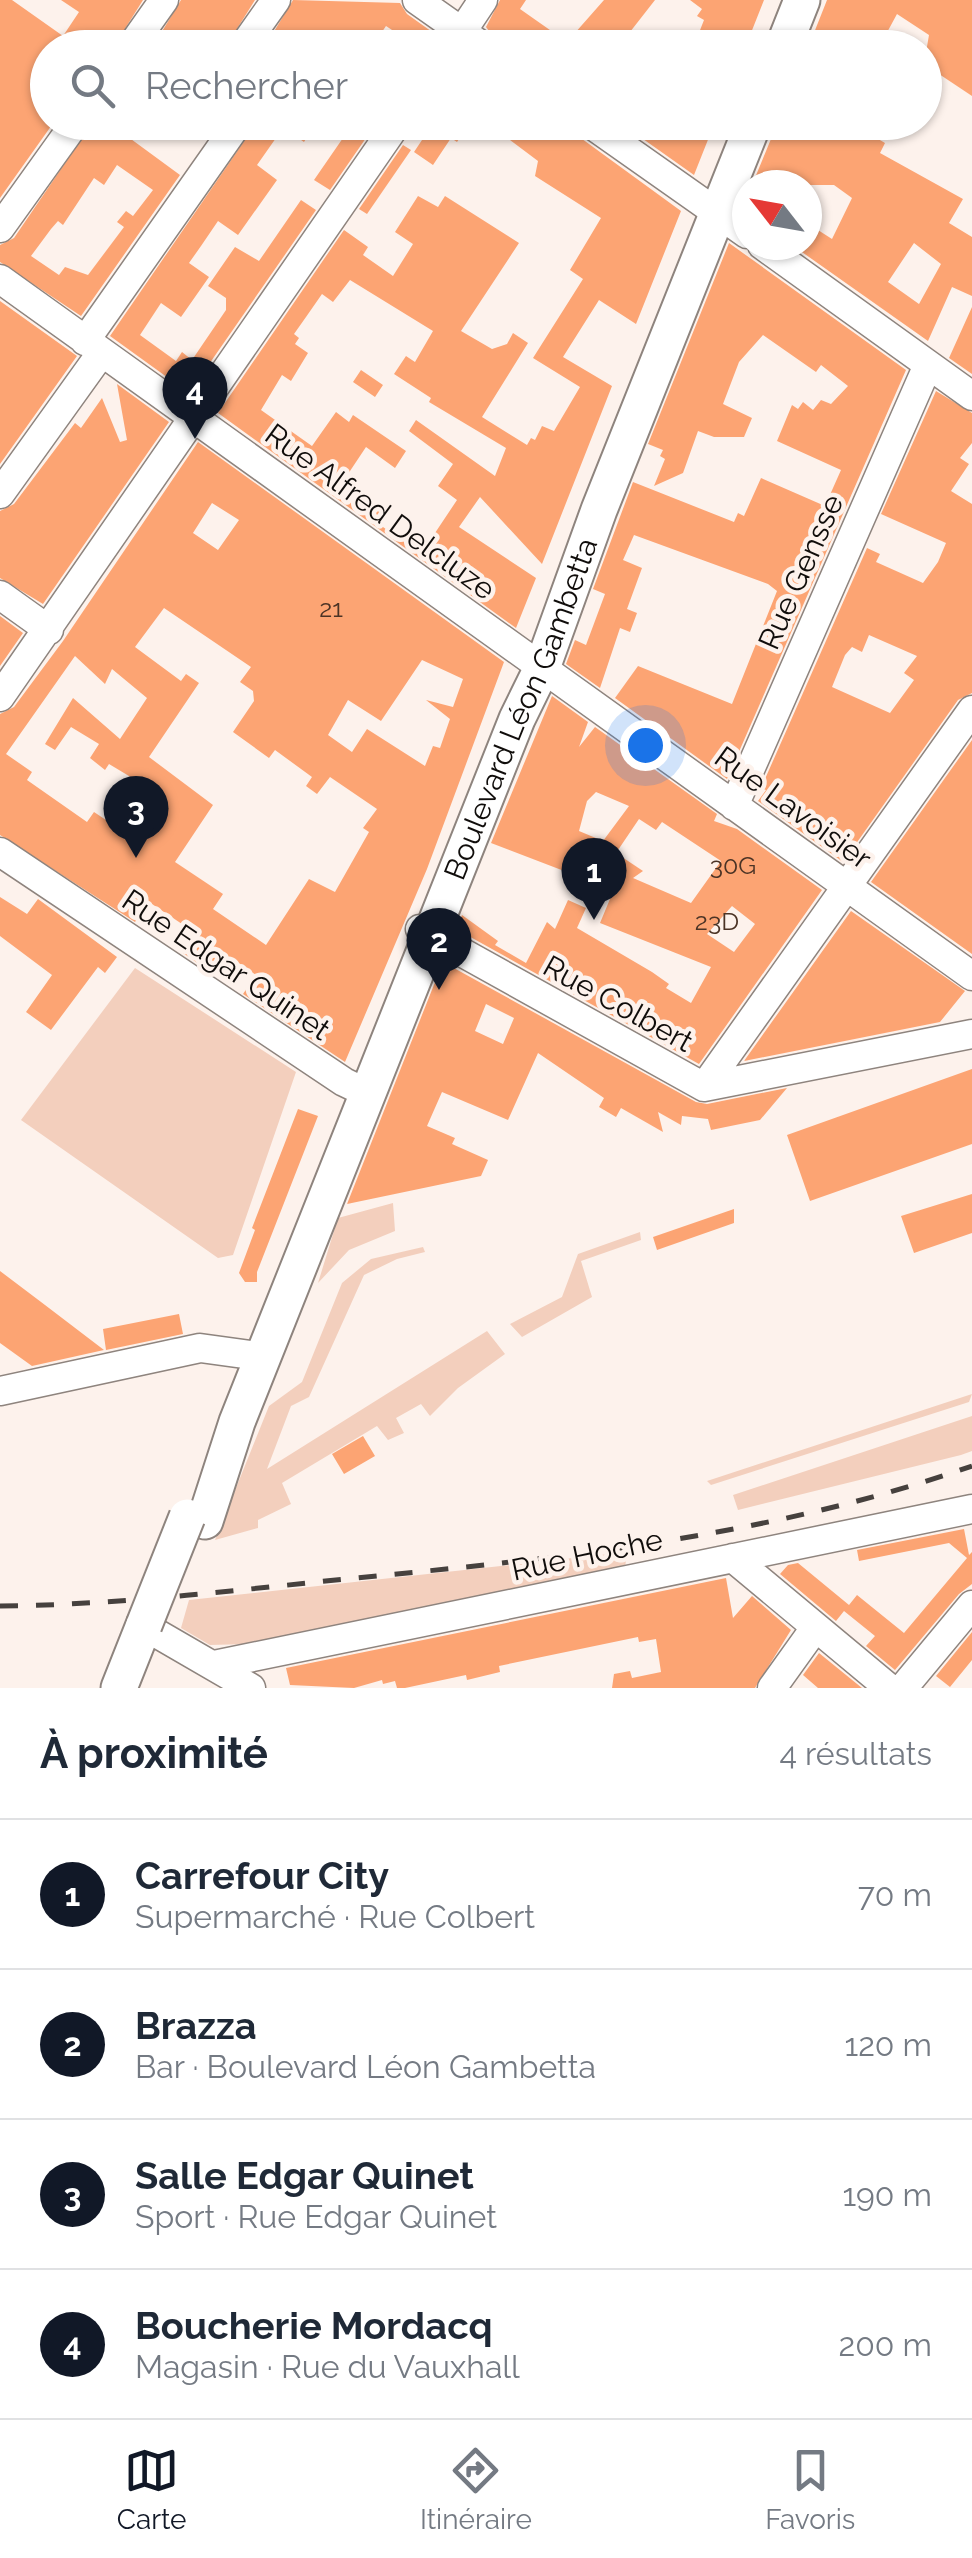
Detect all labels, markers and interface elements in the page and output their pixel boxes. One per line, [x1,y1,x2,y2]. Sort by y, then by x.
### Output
search box [30,30,942,140]
icon: search [65,58,120,113]
text: Rechercher [145,63,348,108]
north arrow [732,170,822,260]
pin: 4 [162,356,228,439]
street label: Rue Alfred Delcluze [259,416,502,607]
street label: Rue Gensse [751,489,850,655]
street label: Boulevard Léon Gambetta [437,533,604,884]
house number: 21 [319,593,343,623]
your location [620,720,671,771]
street label: Rue Lavoisier [708,739,879,876]
pin: 3 [104,776,168,858]
pin: 1 [562,838,626,920]
house number: 30G [710,850,756,880]
street label: Rue Edgar Quinet [116,882,337,1047]
house number: 23D [695,906,739,936]
pin: 2 [406,908,472,990]
street label: Rue Colbert [537,948,699,1059]
street label: Rue Hoche [508,1521,666,1588]
text: À proximité [40,1729,268,1778]
text: 4 résultats [779,1735,932,1772]
text: Carrefour City [135,1853,389,1898]
text: 1 [65,1876,80,1913]
text: 70 m [858,1876,932,1913]
text: Supermarché · Rue Colbert [135,1898,535,1935]
text: Brazza [135,2003,257,2048]
text: 2 [63,2026,82,2063]
text: 120 m [844,2026,932,2063]
text: Bar · Boulevard Léon Gambetta [135,2048,596,2085]
text: Salle Edgar Quinet [135,2153,474,2198]
text: 3 [64,2176,81,2213]
text: 190 m [842,2176,932,2213]
text: Sport · Rue Edgar Quinet [135,2198,497,2235]
text: Boucherie Mordacq [135,2303,493,2348]
text: 4 [63,2326,82,2363]
text: 200 m [839,2326,932,2363]
text: Magasin · Rue du Vauxhall [135,2348,520,2385]
tab: Carte [117,2443,187,2536]
tab: Itinéraire [420,2443,532,2536]
tab: Favoris [765,2443,855,2536]

